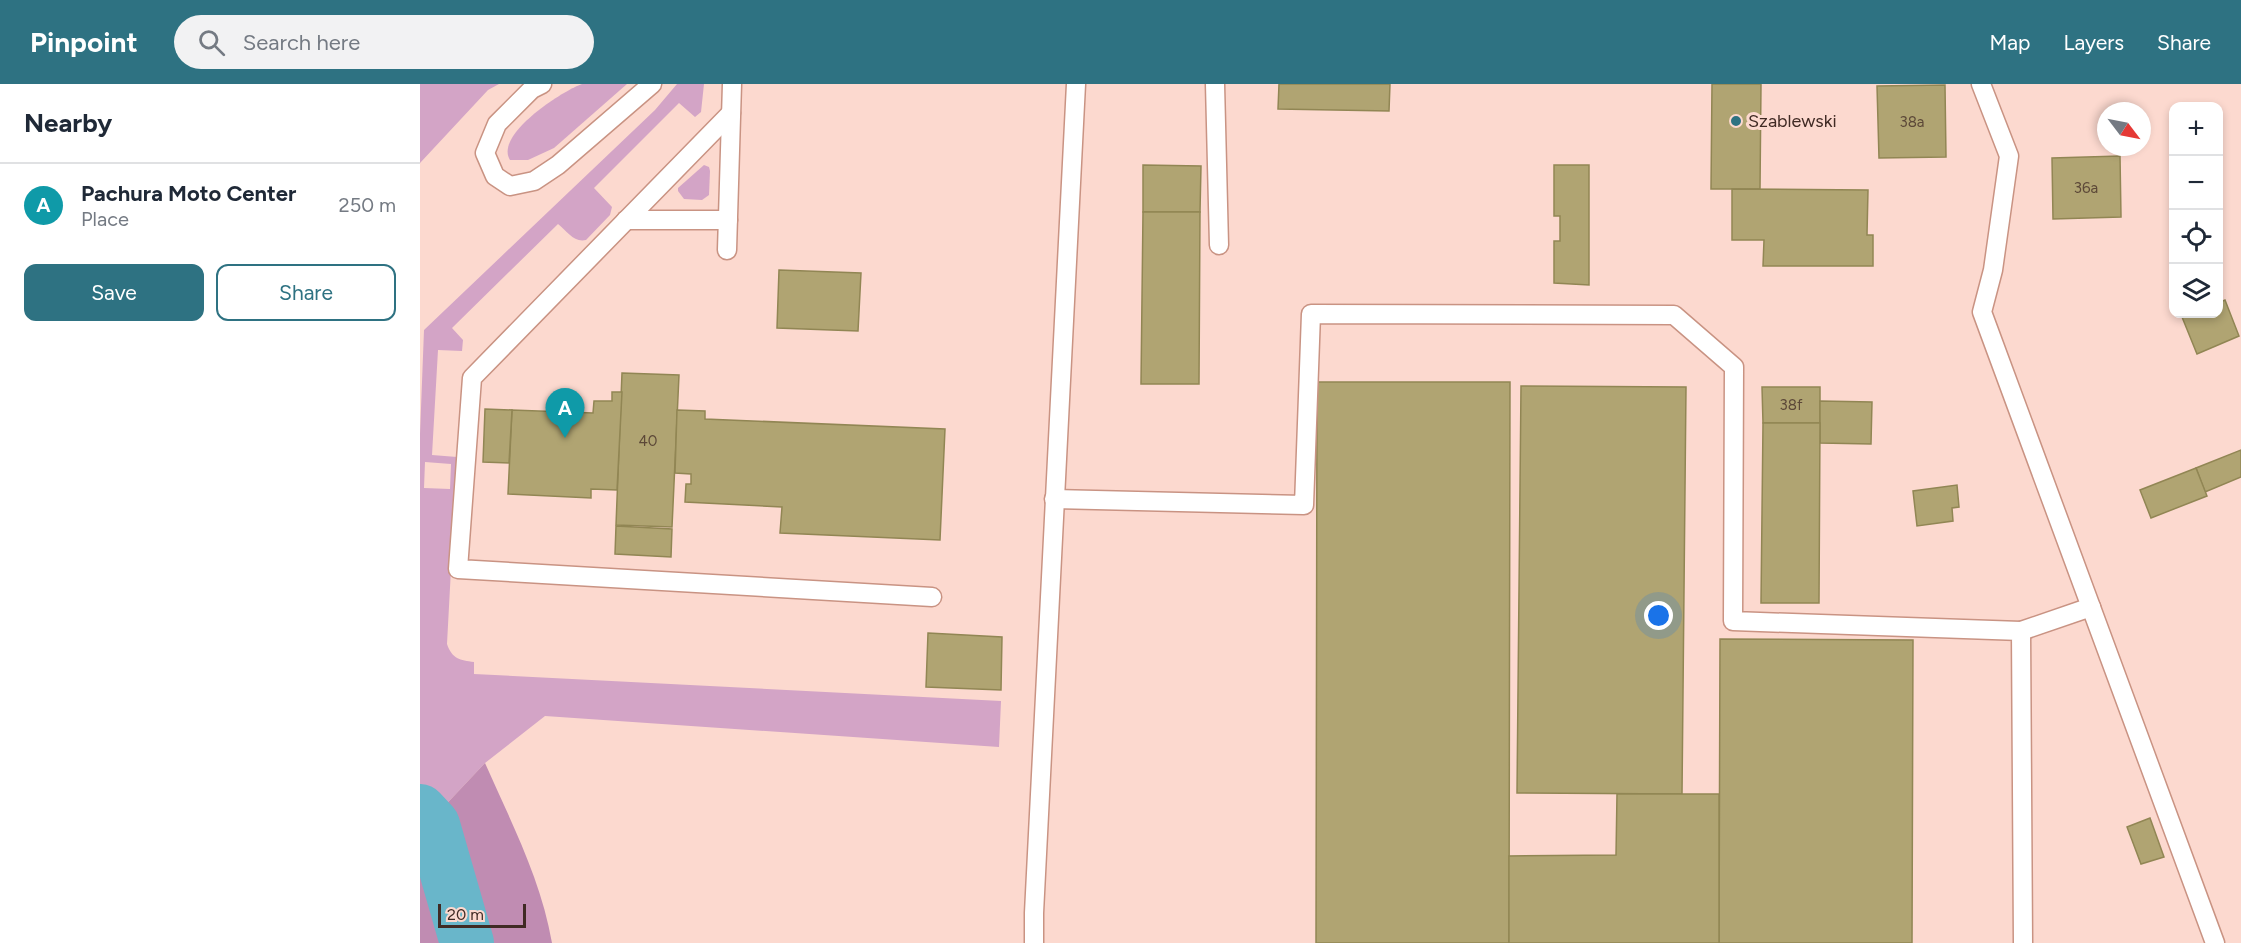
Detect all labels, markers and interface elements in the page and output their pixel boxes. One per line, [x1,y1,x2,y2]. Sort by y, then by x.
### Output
search box [174,15,594,69]
text: Pinpoint [30,25,138,59]
icon: search [195,26,228,59]
text: Search here [243,29,360,56]
text: Map [1990,30,2030,55]
text: Layers [2063,30,2124,55]
text: Share [2157,30,2211,55]
north arrow [2097,102,2151,156]
map controls [2169,102,2223,318]
button: + [2169,102,2223,156]
text: Nearby [24,107,112,139]
place label: Szablewski [1748,110,1837,132]
house number: 38a [1899,113,1925,131]
marker: Szablewski [1729,114,1743,128]
button: − [2169,156,2223,210]
house number: 36a [2074,179,2098,197]
text: Pachura Moto Center [81,180,296,207]
text: A [36,193,51,217]
text: 250 m [339,193,396,217]
text: Place [81,207,129,231]
button: locate [2169,210,2223,264]
button: Save [24,264,204,321]
button: Share [216,264,396,321]
button: layers [2169,264,2223,318]
pin: A [546,388,584,438]
house number: 38f [1780,396,1803,414]
house number: 40 [639,432,657,450]
your location [1644,601,1673,630]
scale bar [438,901,526,928]
text: 20 m [447,905,484,924]

